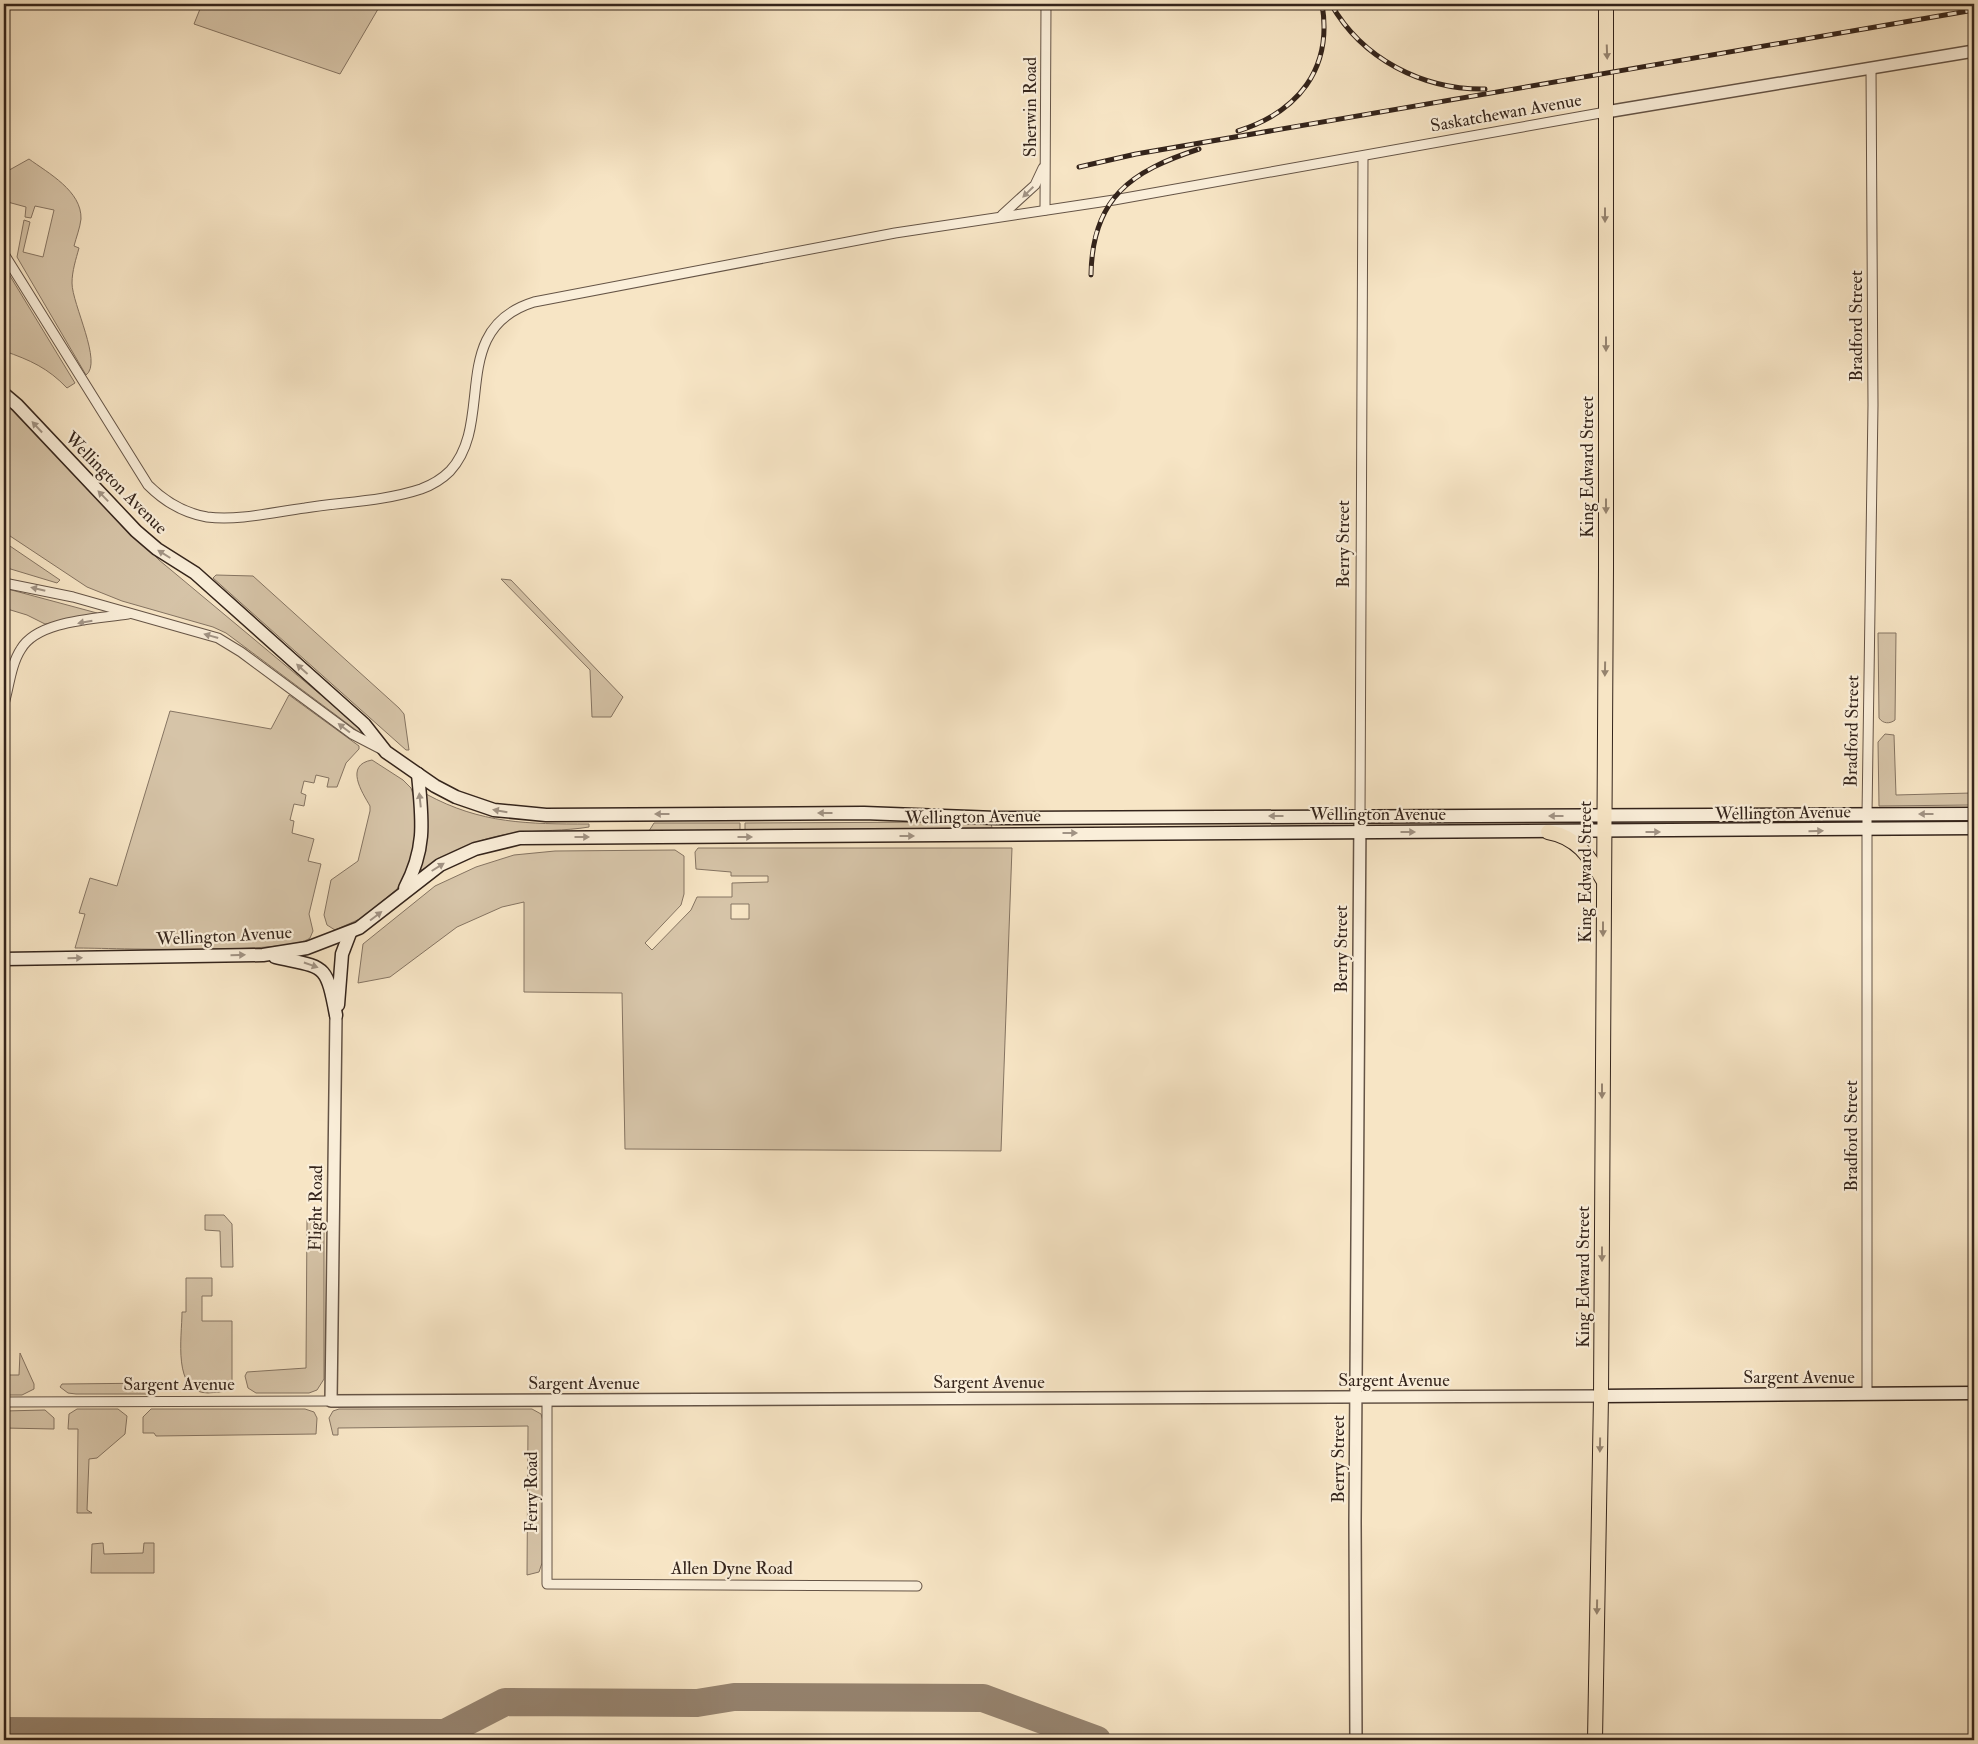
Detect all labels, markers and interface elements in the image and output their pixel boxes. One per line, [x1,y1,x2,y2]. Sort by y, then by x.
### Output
one-way arrow [1603,45,1611,61]
street label: Sherwin Road [1019,57,1042,157]
street label: Saskatchewan Avenue [1429,88,1584,138]
one-way arrow [1023,186,1035,198]
one-way arrow [1601,207,1609,223]
street label: Bradford Street [1845,270,1868,382]
one-way arrow [1602,336,1610,352]
street label: King Edward Street [1576,396,1599,538]
one-way arrow [31,421,43,433]
street label: Wellington Avenue [59,426,173,540]
one-way arrow [97,490,109,502]
one-way arrow [1602,498,1610,514]
street label: Berry Street [1332,500,1355,588]
one-way arrow [157,549,171,559]
one-way arrow [31,585,46,593]
one-way arrow [77,618,93,626]
one-way arrow [203,631,218,639]
one-way arrow [1601,661,1609,677]
one-way arrow [295,663,308,674]
street label: Bradford Street [1840,675,1864,787]
one-way arrow [338,722,351,733]
one-way arrow [416,792,424,808]
street label: Wellington Avenue [1714,800,1852,826]
street label: King Edward Street [1574,801,1597,943]
street label: Wellington Avenue [1309,803,1446,826]
street label: Wellington Avenue [904,804,1042,830]
one-way arrow [491,806,507,814]
one-way arrow [817,809,833,817]
one-way arrow [654,810,670,818]
one-way arrow [1917,810,1933,818]
one-way arrow [1268,812,1284,820]
one-way arrow [1547,812,1563,820]
one-way arrow [1808,827,1824,835]
one-way arrow [1401,828,1417,836]
one-way arrow [1645,828,1661,836]
one-way arrow [1062,829,1078,837]
one-way arrow [737,832,753,840]
one-way arrow [900,832,916,840]
one-way arrow [575,833,591,841]
one-way arrow [432,862,445,871]
street label: Berry Street [1330,905,1353,993]
one-way arrow [369,911,383,921]
street label: Wellington Avenue [154,921,293,951]
one-way arrow [1599,921,1607,937]
one-way arrow [230,951,246,959]
one-way arrow [68,953,84,961]
one-way arrow [304,961,319,969]
street label: Bradford Street [1840,1080,1863,1192]
one-way arrow [1598,1084,1606,1100]
street label: Flight Road [304,1165,328,1251]
street label: King Edward Street [1572,1206,1595,1348]
one-way arrow [1598,1246,1606,1262]
street label: Sargent Avenue [1743,1366,1855,1389]
street label: Sargent Avenue [1338,1369,1450,1392]
street label: Sargent Avenue [933,1371,1045,1394]
street label: Sargent Avenue [528,1372,640,1395]
street label: Sargent Avenue [123,1373,235,1396]
street label: Berry Street [1327,1415,1350,1503]
one-way arrow [1596,1437,1604,1453]
street label: Ferry Road [520,1451,543,1533]
street label: Allen Dyne Road [670,1557,793,1580]
one-way arrow [1593,1599,1601,1615]

